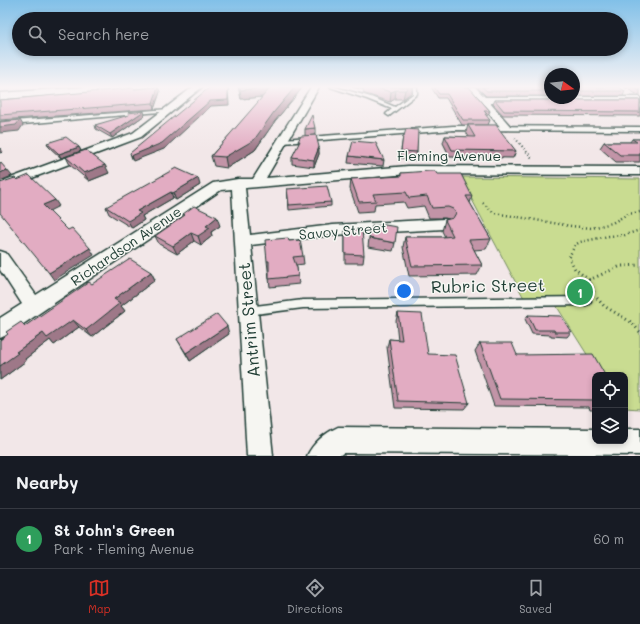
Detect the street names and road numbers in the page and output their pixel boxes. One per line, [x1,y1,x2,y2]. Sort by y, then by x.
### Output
street label: Fleming Avenue [397,146,501,165]
street label: Richardson Avenue [67,201,185,290]
street label: Savoy Street [298,217,388,244]
street label: Antrim Street [232,262,264,379]
street label: Rubric Street [431,273,545,297]

